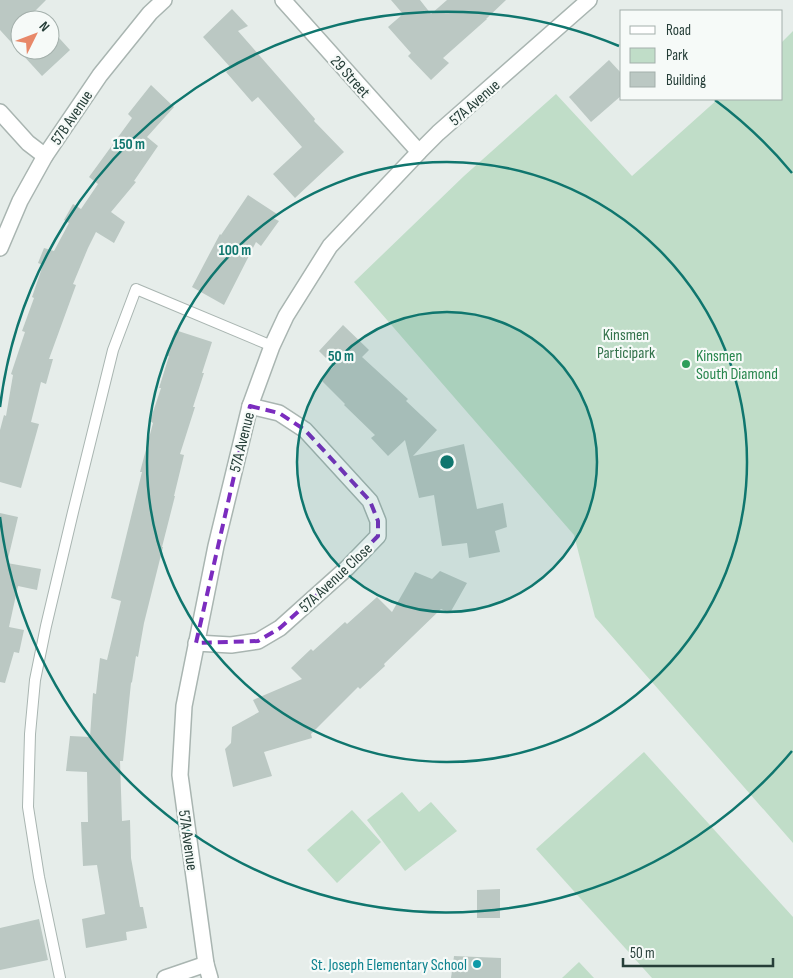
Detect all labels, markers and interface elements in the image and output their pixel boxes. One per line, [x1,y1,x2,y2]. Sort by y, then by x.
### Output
north arrow [10,10,60,60]
legend [620,10,783,100]
text: N [35,18,53,35]
text: Road [666,21,691,40]
text: Park [666,46,688,65]
street label: 29 Street [326,52,374,102]
text: Building [666,71,706,90]
street label: 57A Avenue [446,76,504,130]
street label: 57B Avenue [47,87,97,149]
text: 150 m [113,135,145,154]
text: 100 m [219,241,251,260]
park label: Kinsmen Participark [597,326,655,363]
text: 50 m [328,347,354,366]
place label: Kinsmen South Diamond [696,347,778,384]
marker: Kinsmen South Diamond [680,358,692,370]
street label: 57A Avenue [226,410,259,474]
centre of rings [438,453,456,471]
street label: 57A Avenue Close [296,539,377,617]
street label: 57A Avenue [174,809,201,872]
scale bar [623,936,773,968]
text: 50 m [630,944,655,963]
place label: St. Joseph Elementary School [311,956,467,975]
marker: St. Joseph Elementary School [471,958,483,970]

